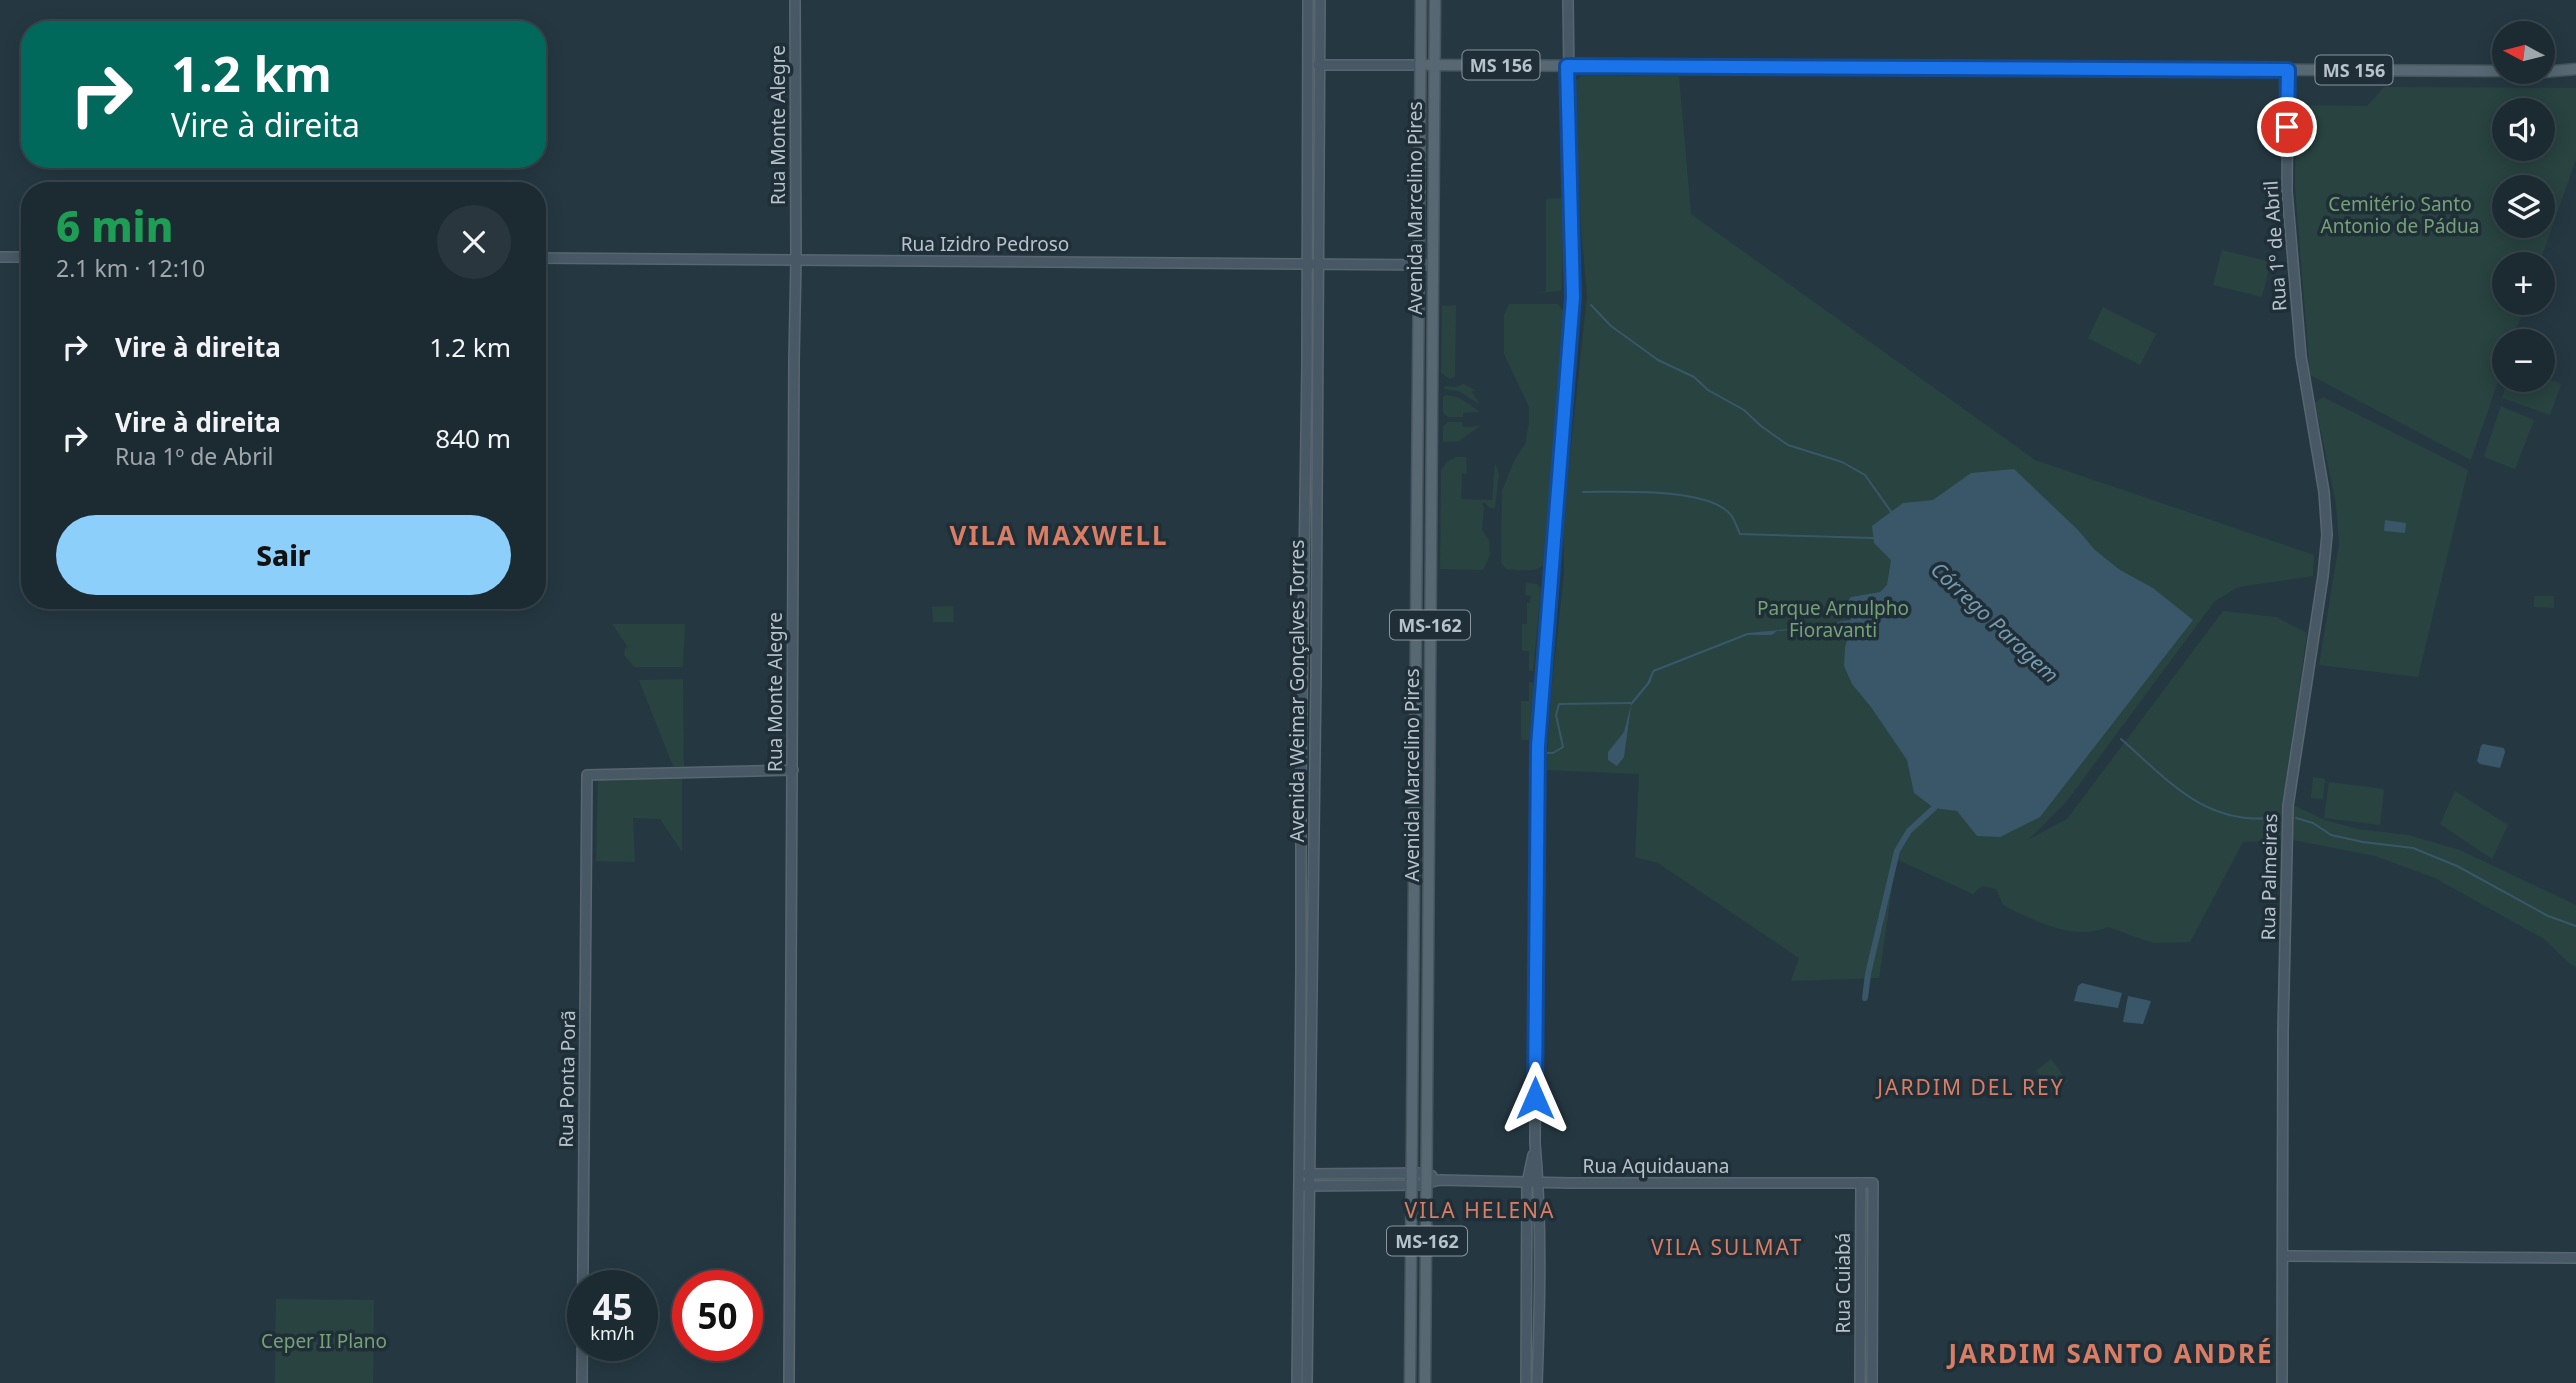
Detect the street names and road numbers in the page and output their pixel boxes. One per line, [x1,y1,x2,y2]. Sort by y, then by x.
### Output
street label: Rua Monte Alegre [765,45,791,205]
road number: MS 156 [1462,51,1540,80]
road number: MS 156 [2316,56,2392,84]
street label: Avenida Marcelino Pires [1402,101,1428,315]
street label: Rua 1º de Abril [2257,180,2293,312]
street label: Rua Izidro Pedroso [901,231,1069,257]
street label: Avenida Weimar Gonçalves Torres [1284,540,1310,842]
road number: MS-162 [1390,610,1470,640]
street label: Rua Monte Alegre [762,612,788,772]
street label: Avenida Marcelino Pires [1399,668,1425,882]
street label: Rua Palmeiras [2255,813,2283,941]
street label: Rua Ponta Porã [553,1010,581,1148]
street label: Rua Aquidauana [1583,1153,1729,1179]
road number: MS-162 [1387,1226,1467,1256]
street label: Rua Cuiabá [1830,1233,1856,1333]

